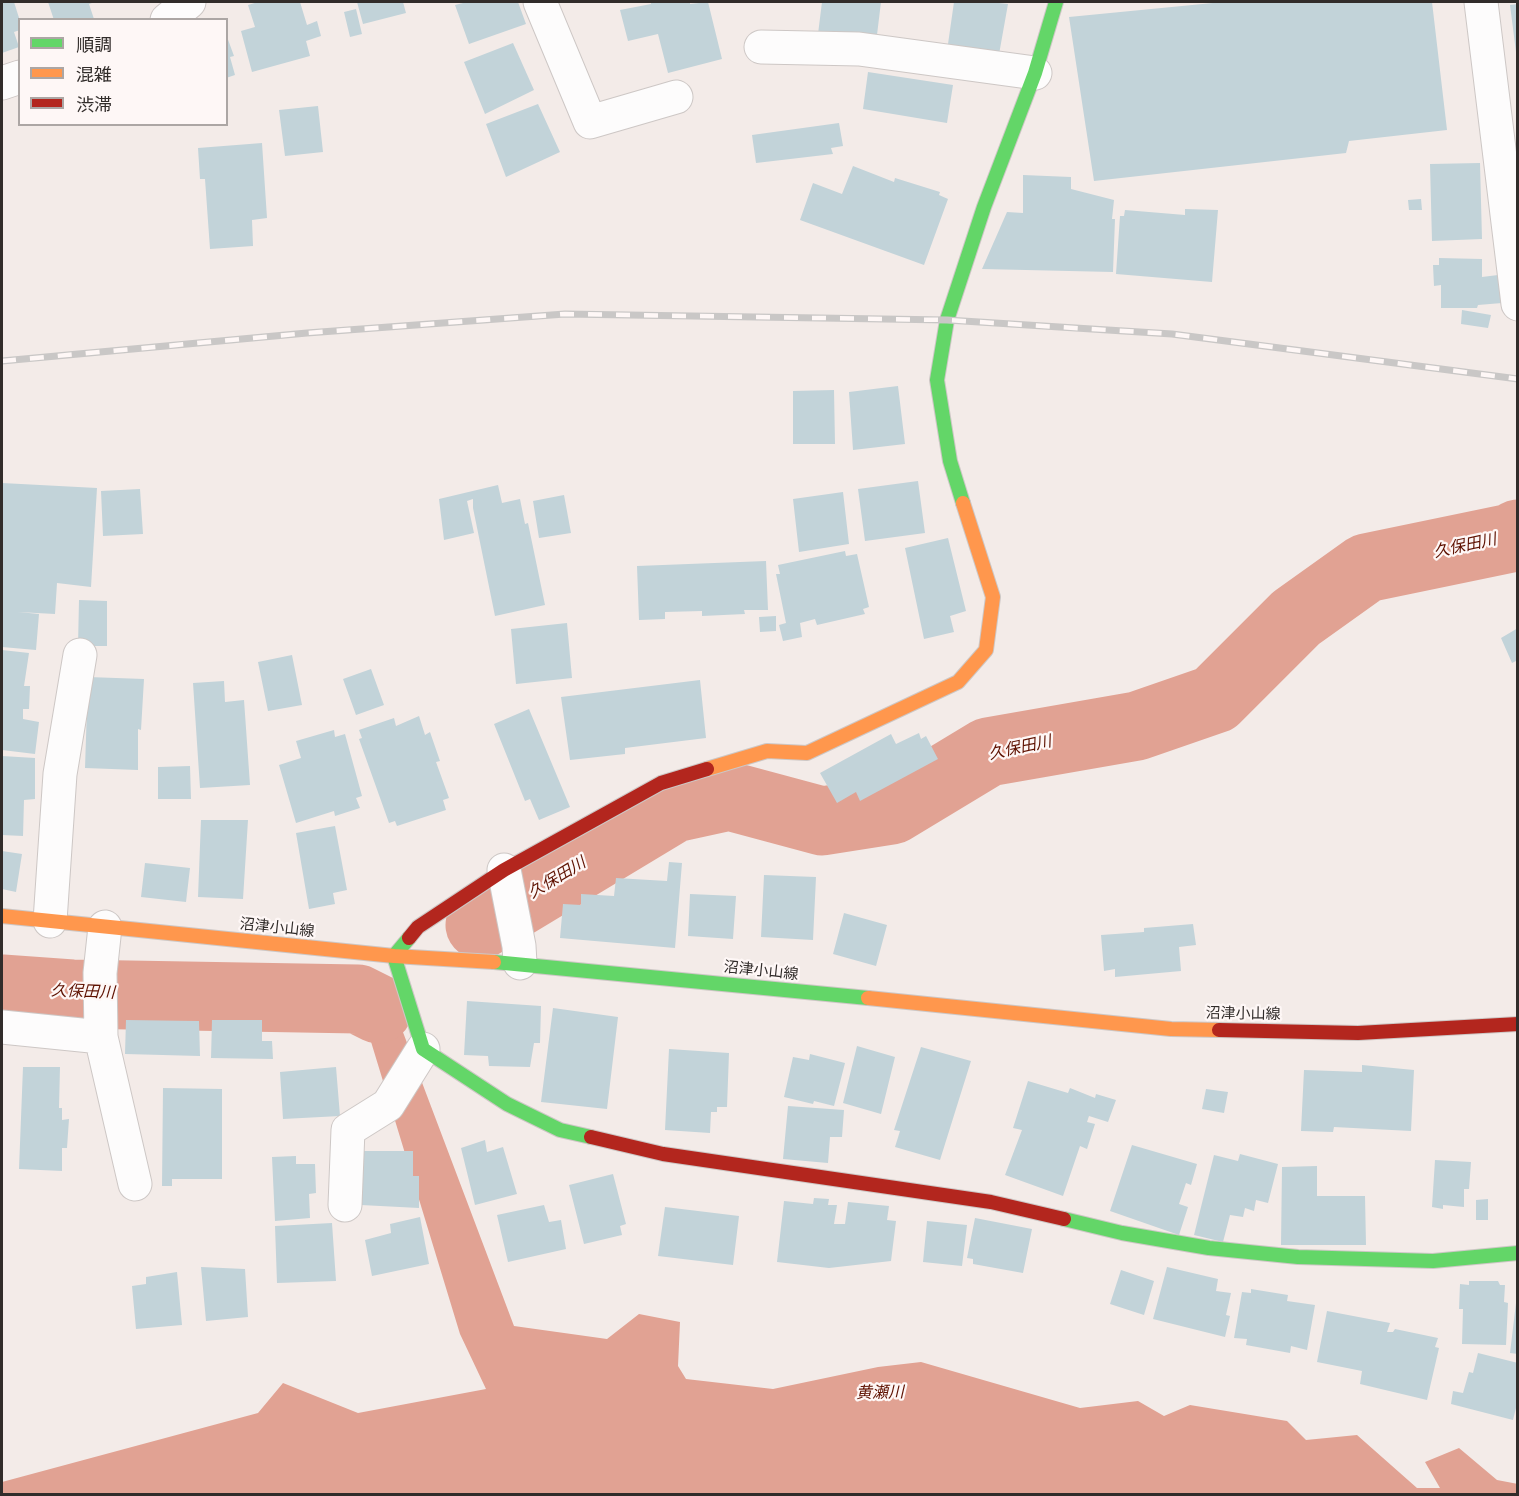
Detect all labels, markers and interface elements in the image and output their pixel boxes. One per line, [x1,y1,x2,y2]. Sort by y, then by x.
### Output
legend [18,18,228,126]
text: 順調 [76,34,112,56]
text: 混雑 [76,64,112,86]
text: 渋滞 [76,94,112,116]
water label: 久保田川 [1432,530,1498,562]
water label: 久保田川 [987,732,1053,764]
water label: 久保田川 [525,853,589,903]
street label: 沼津小山線 [239,915,315,941]
street label: 沼津小山線 [723,958,799,984]
water label: 久保田川 [51,981,115,1003]
street label: 沼津小山線 [1205,1004,1281,1024]
water label: 黄瀬川 [856,1383,904,1403]

